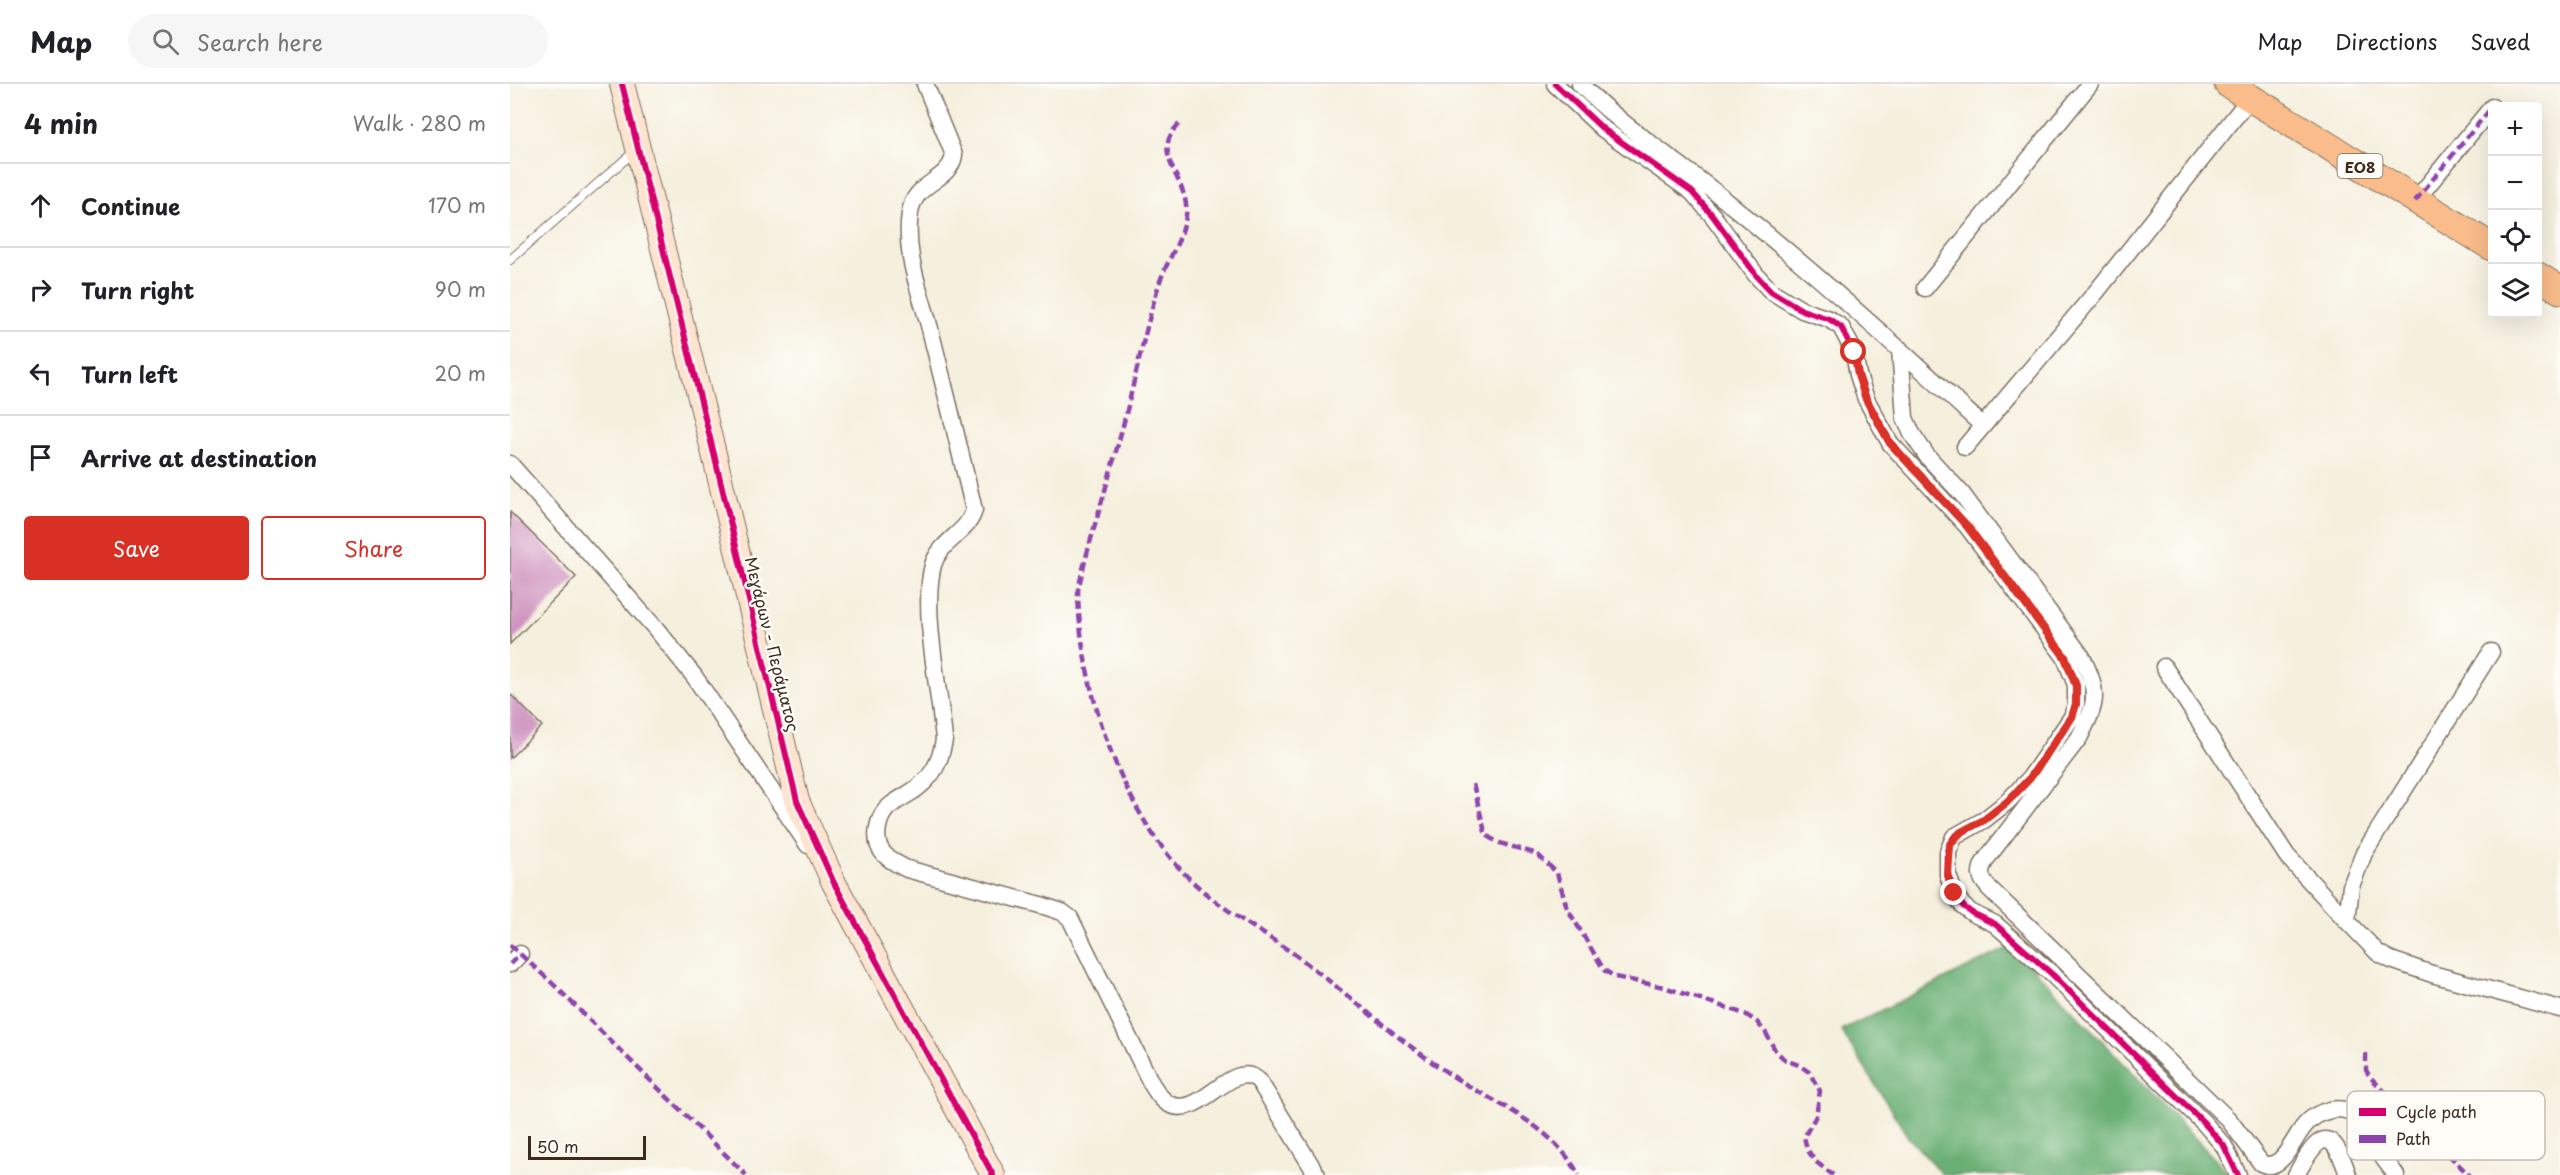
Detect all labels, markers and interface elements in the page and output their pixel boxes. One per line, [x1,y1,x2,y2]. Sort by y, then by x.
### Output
search box [128,14,548,68]
text: Map [30,20,92,63]
icon: search [149,25,182,58]
text: Search here [197,25,323,58]
text: Map [2257,25,2302,57]
text: Directions [2335,25,2437,57]
text: Saved [2470,25,2530,57]
map controls [2488,102,2542,318]
button: + [2488,102,2542,156]
text: 4 min [24,104,98,143]
text: Walk · 280 m [353,108,486,138]
road number: ΕΟ8 [2338,154,2382,178]
button: − [2488,156,2542,210]
icon: ahead [24,189,57,222]
text: Continue [81,189,180,222]
text: 170 m [428,190,486,220]
button: locate [2488,210,2542,264]
button: layers [2488,264,2542,318]
icon: right [24,273,57,306]
text: Turn right [81,273,194,306]
text: 90 m [435,274,486,304]
route start [1840,338,1866,364]
icon: left [24,357,57,390]
text: Turn left [81,357,178,390]
text: 20 m [434,358,486,388]
icon: arrive [24,441,57,474]
text: Arrive at destination [81,441,317,474]
button: Save [24,516,249,580]
button: Share [261,516,486,580]
street label: Μεγάρων - Περάματος [740,554,806,734]
route end [1940,879,1966,905]
legend [2347,1091,2545,1160]
text: Cycle path [2396,1099,2477,1123]
text: Path [2396,1126,2431,1150]
scale bar [528,1133,646,1160]
text: 50 m [537,1134,578,1158]

